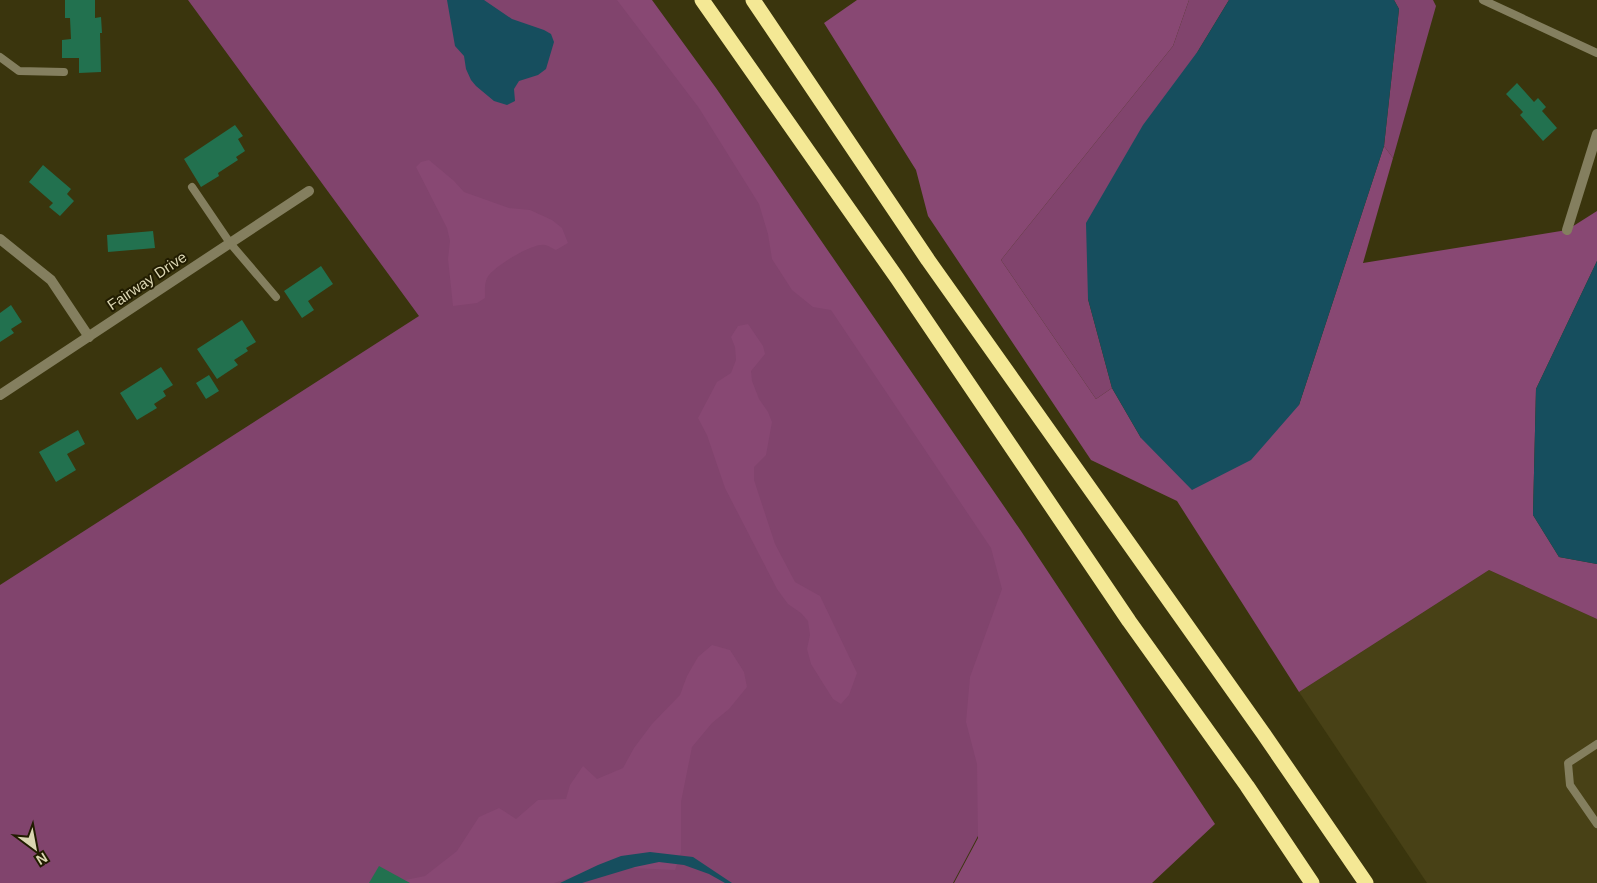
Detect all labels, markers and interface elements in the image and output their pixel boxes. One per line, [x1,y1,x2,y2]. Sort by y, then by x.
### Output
street label: Fairway Drive [104,248,189,313]
north arrow [10,823,60,873]
text: N [33,850,50,868]

